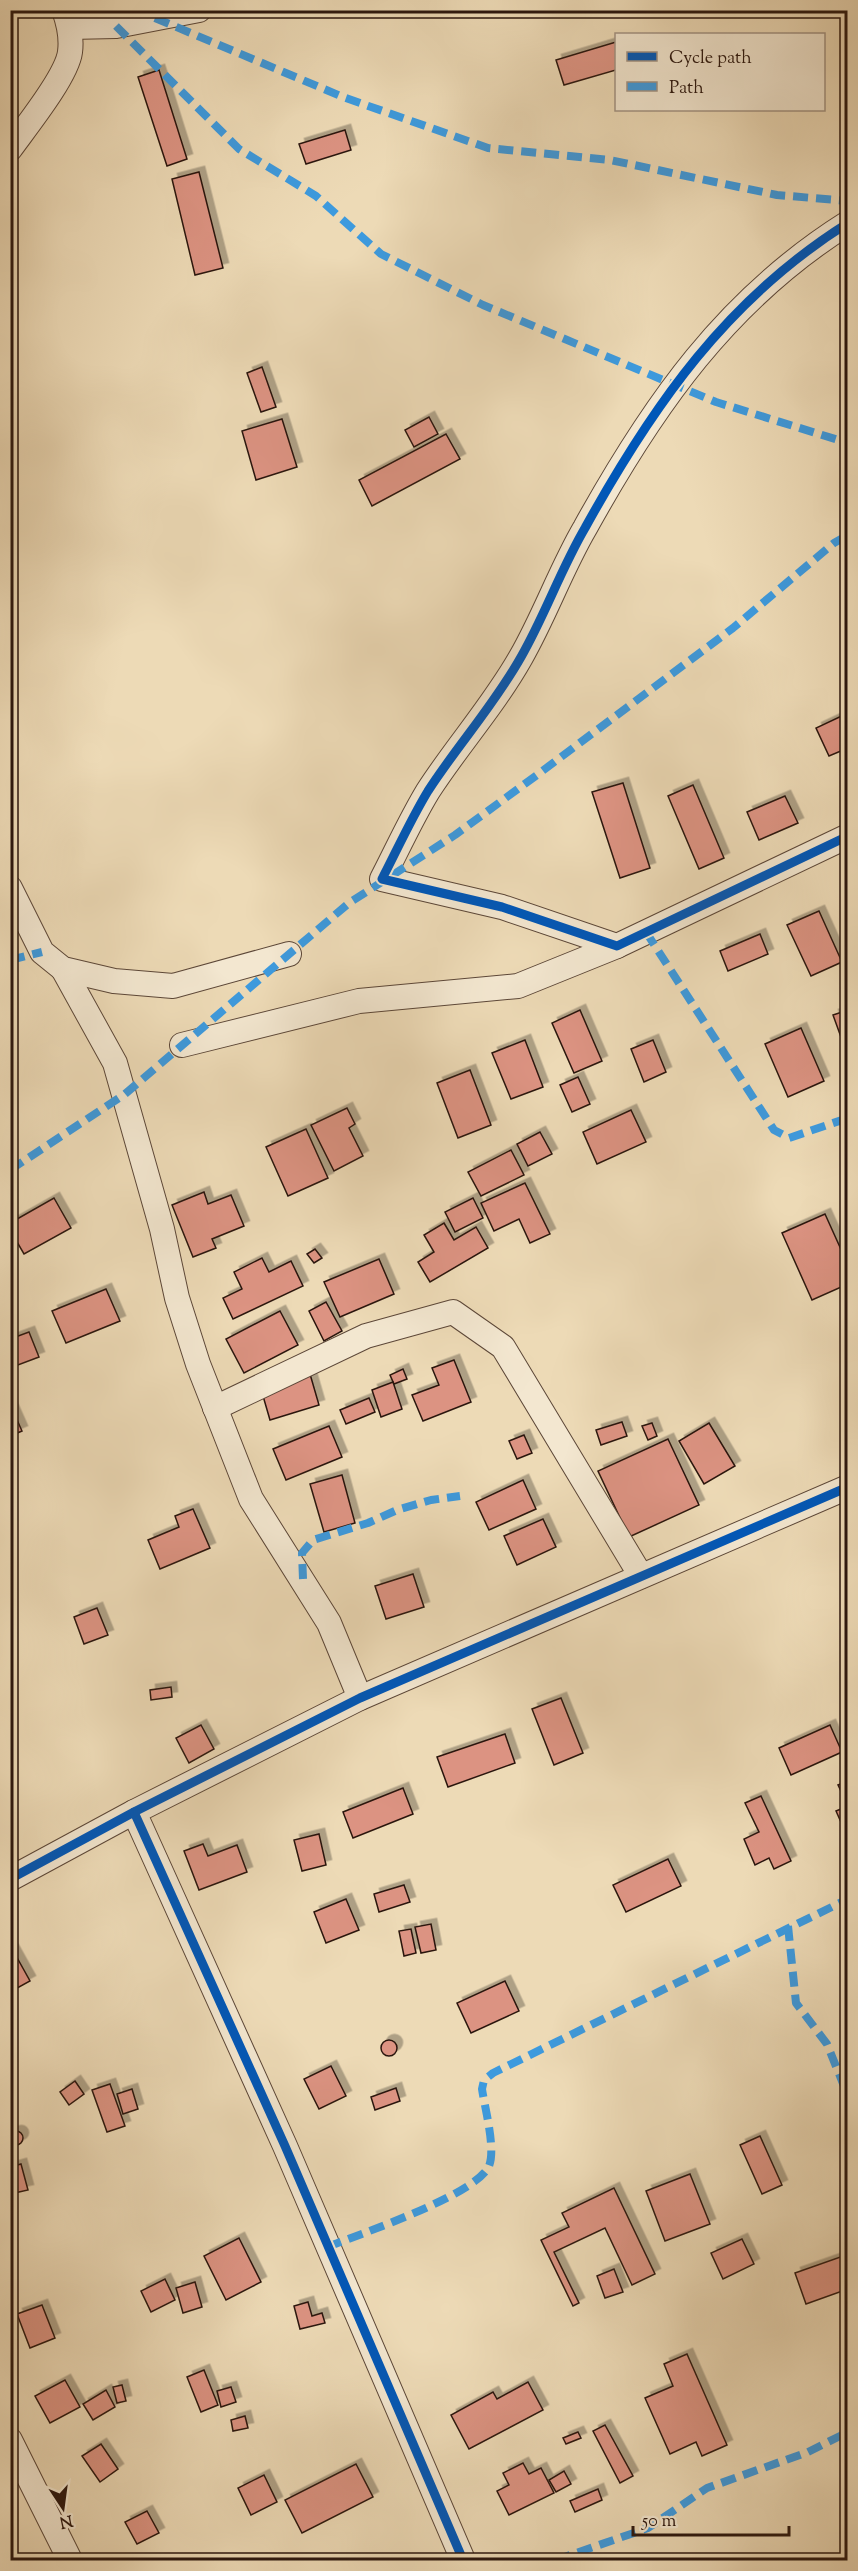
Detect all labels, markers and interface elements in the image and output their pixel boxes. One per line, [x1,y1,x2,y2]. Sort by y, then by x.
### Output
legend [615,33,825,111]
text: Cycle path [669,46,752,72]
text: Path [669,76,704,102]
north arrow [33,2478,93,2538]
scale bar [633,2499,789,2537]
text: N [57,2508,75,2533]
text: 50 m [641,2509,677,2535]

